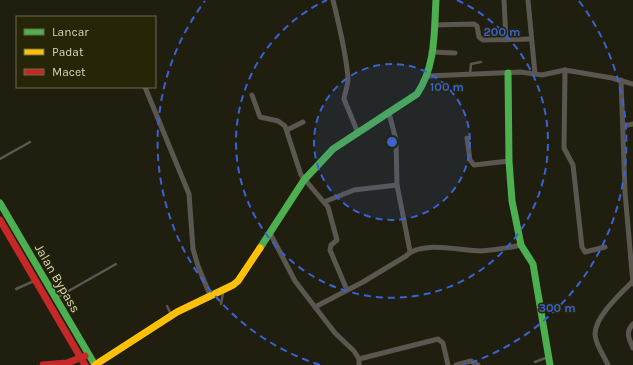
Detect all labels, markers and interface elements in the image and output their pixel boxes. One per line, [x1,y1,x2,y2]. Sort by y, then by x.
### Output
legend [16,16,156,88]
text: Lancar [52,25,89,39]
text: 200 m [484,25,520,39]
text: Padat [52,45,84,59]
text: Macet [52,65,86,79]
text: 100 m [430,80,464,94]
centre of rings [385,135,399,149]
street label: Jalan Bypass [32,241,83,315]
text: 300 m [538,301,576,315]

